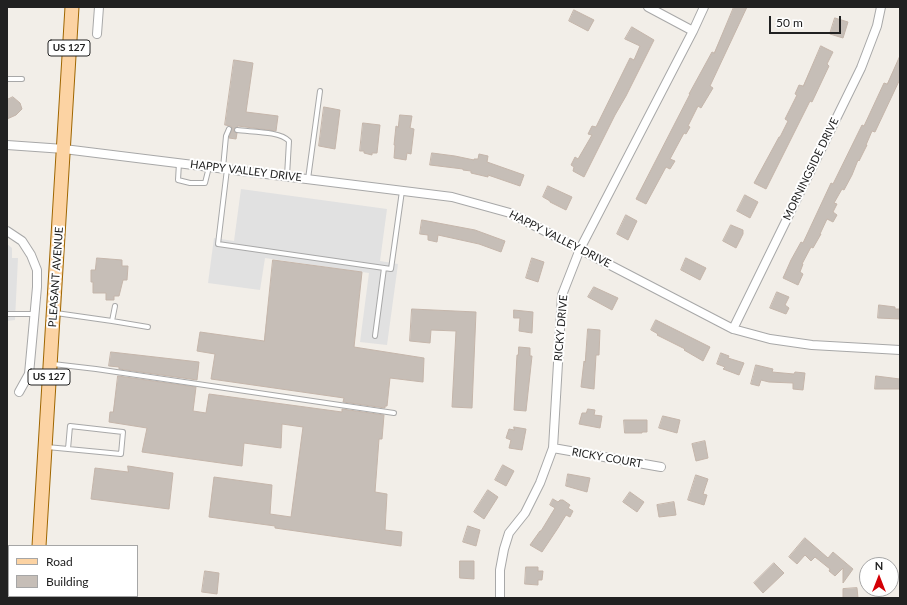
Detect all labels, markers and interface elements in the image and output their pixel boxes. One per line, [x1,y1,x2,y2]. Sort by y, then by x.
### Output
scale bar [771,8,843,34]
text: 50 m [776,15,803,30]
road number: US 127 [48,40,90,56]
street label: MORNINGSIDE DRIVE [780,116,842,222]
street label: HAPPY VALLEY DRIVE [189,158,303,184]
street label: HAPPY VALLEY DRIVE [507,208,613,270]
street label: PLEASANT AVENUE [46,226,66,328]
street label: RICKY DRIVE [552,294,570,362]
road number: US 127 [28,369,70,385]
street label: RICKY COURT [571,445,643,471]
legend [8,545,138,597]
text: Road [46,554,73,569]
north arrow [859,557,899,597]
text: N [875,559,883,572]
text: Building [46,574,89,589]

